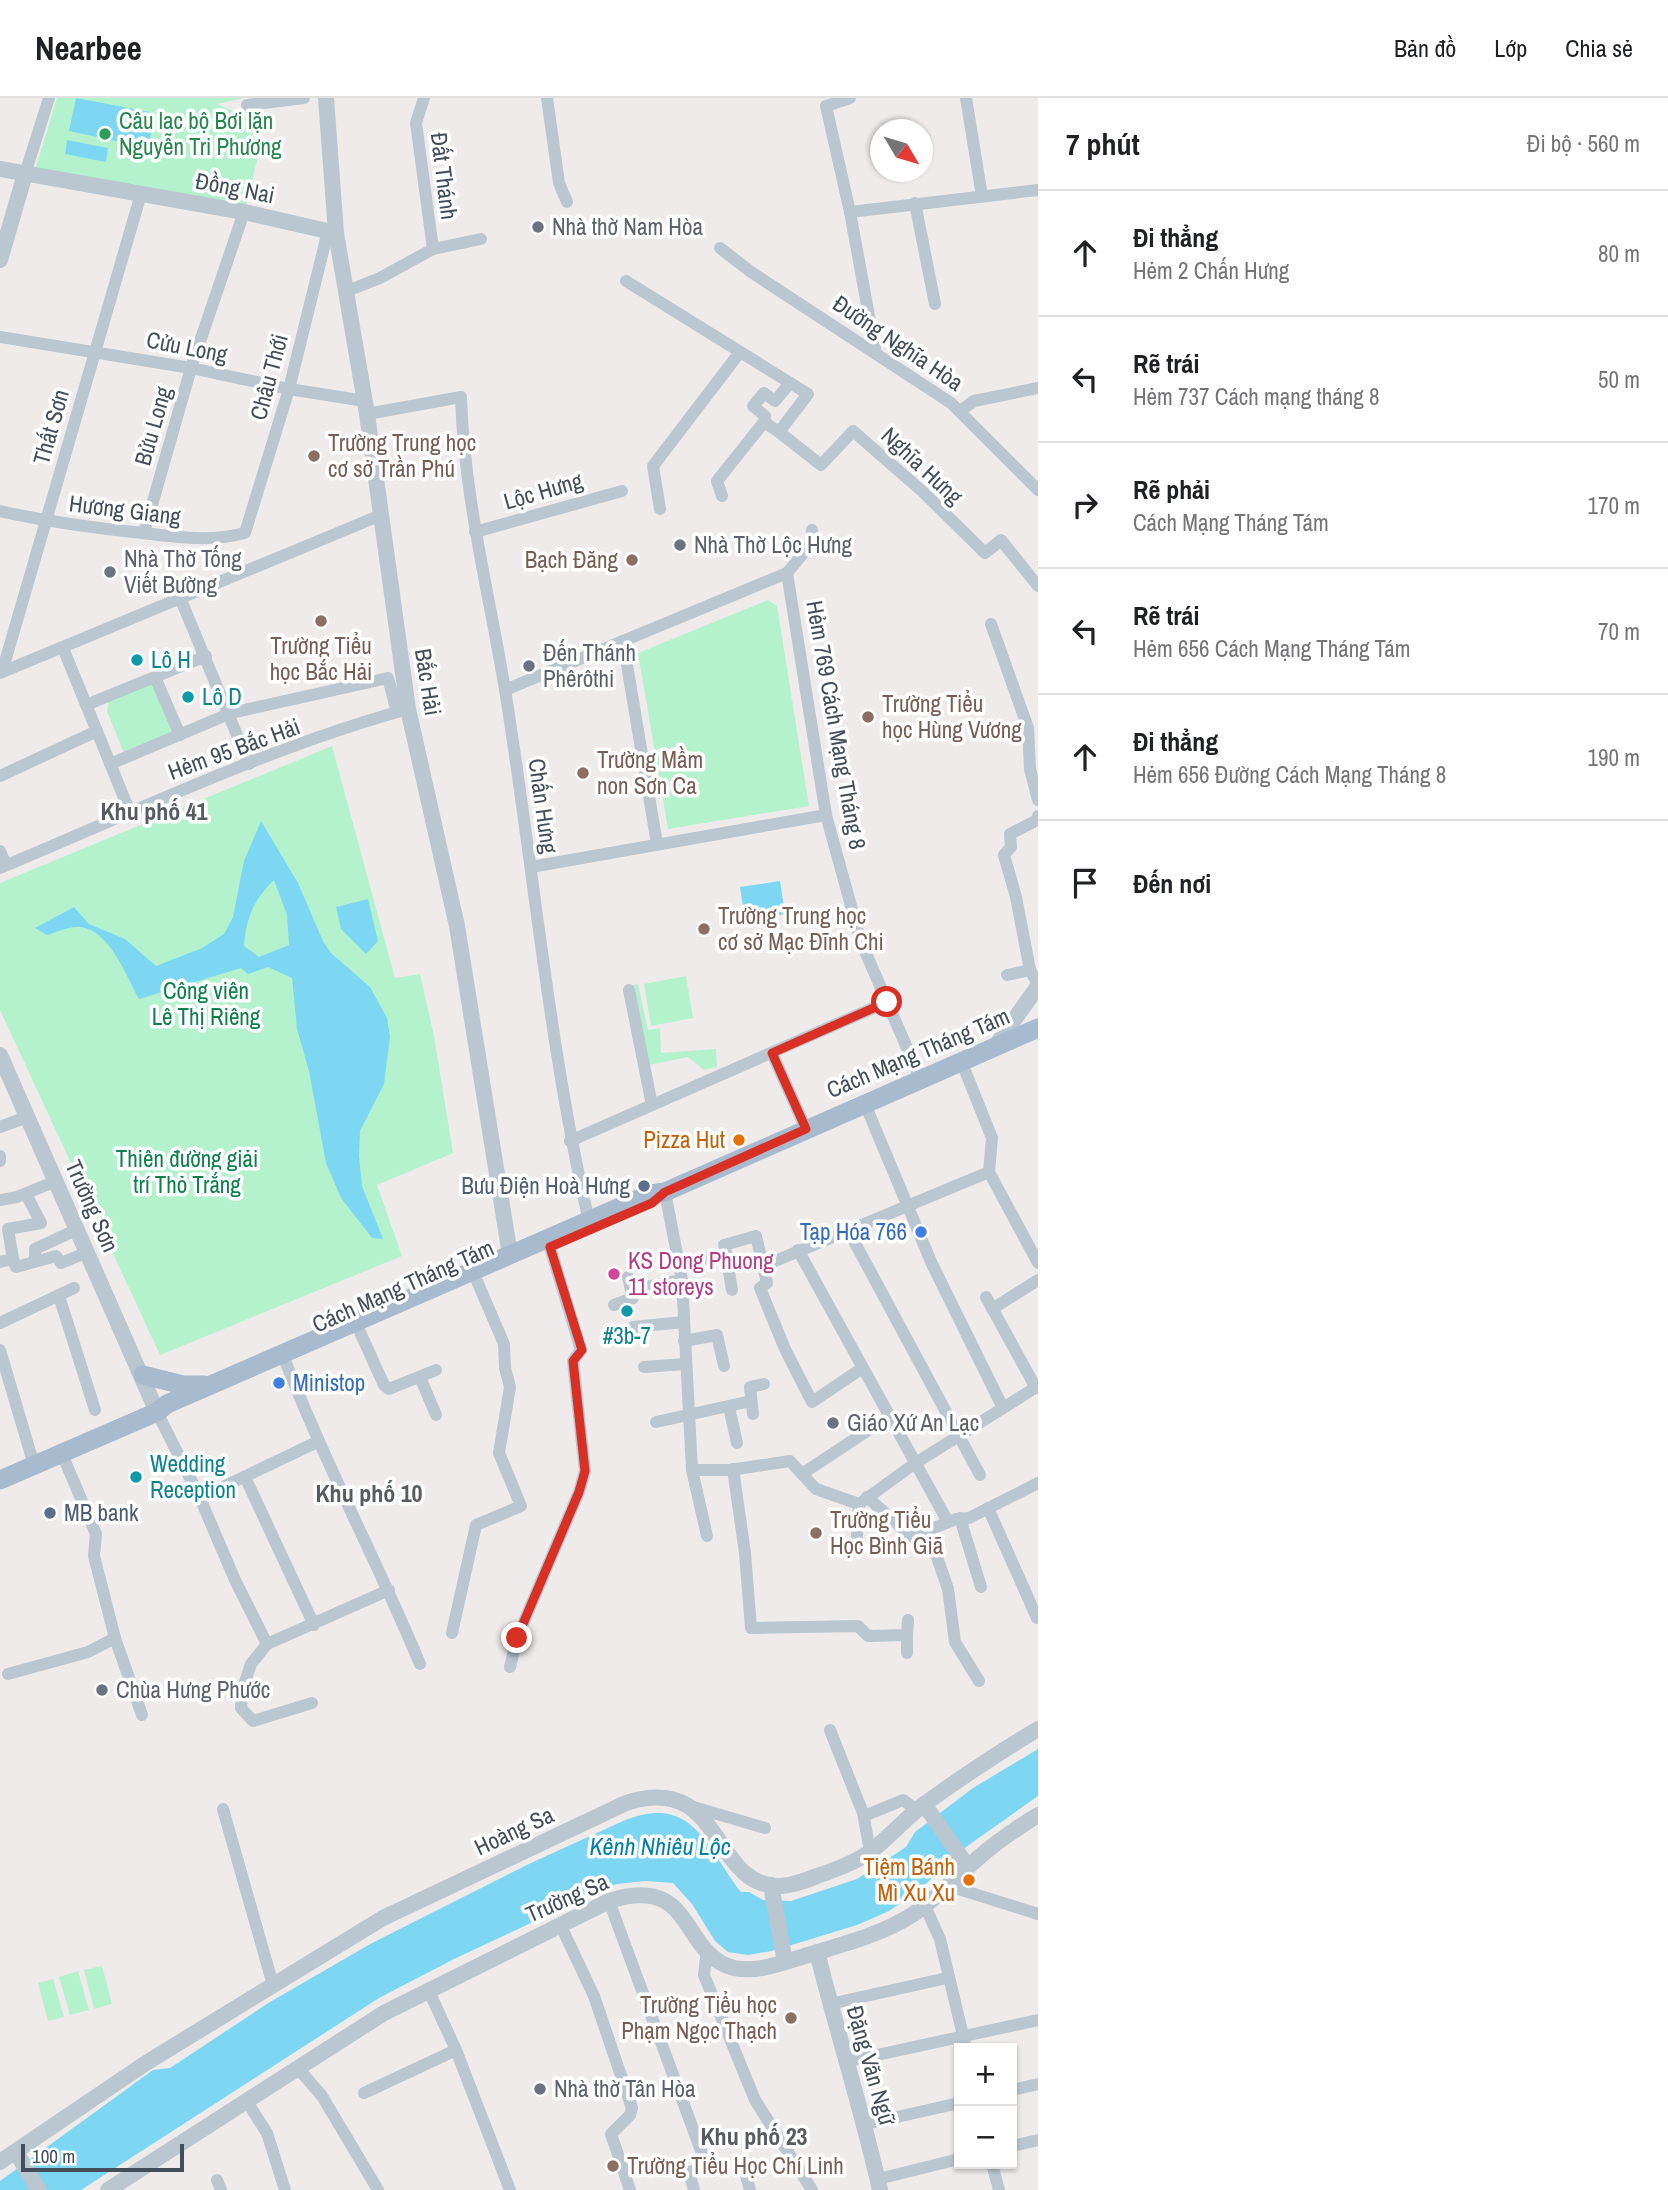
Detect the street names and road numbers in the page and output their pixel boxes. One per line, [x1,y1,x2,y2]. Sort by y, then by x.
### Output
street label: Đất Thánh [424,131,465,221]
street label: Đồng Nai [193,165,277,210]
street label: Đường Nghĩa Hòa [827,288,970,398]
street label: Cửu Long [144,323,231,370]
street label: Châu Thới [242,330,295,423]
street label: Bửu Long [126,382,179,469]
street label: Thất Sơn [25,386,76,468]
street label: Nghĩa Hưng [875,420,970,512]
street label: Lộc Hưng [500,464,586,517]
street label: Hương Giang [67,487,183,532]
street label: Hẻm 769 Cách Mạng Tháng 8 [799,598,874,852]
street label: Bắc Hải [408,646,449,717]
street label: Hẻm 95 Bắc Hải [164,710,304,787]
street label: Chấn Hưng [522,757,566,856]
street label: Cách Mạng Tháng Tám [822,1000,1014,1105]
street label: Trường Sơn [58,1155,127,1257]
street label: Cách Mạng Tháng Tám [307,1232,499,1340]
street label: Hoàng Sa [469,1799,559,1862]
street label: Trường Sa [521,1865,613,1929]
street label: Đặng Văn Ngữ [840,2002,904,2129]

